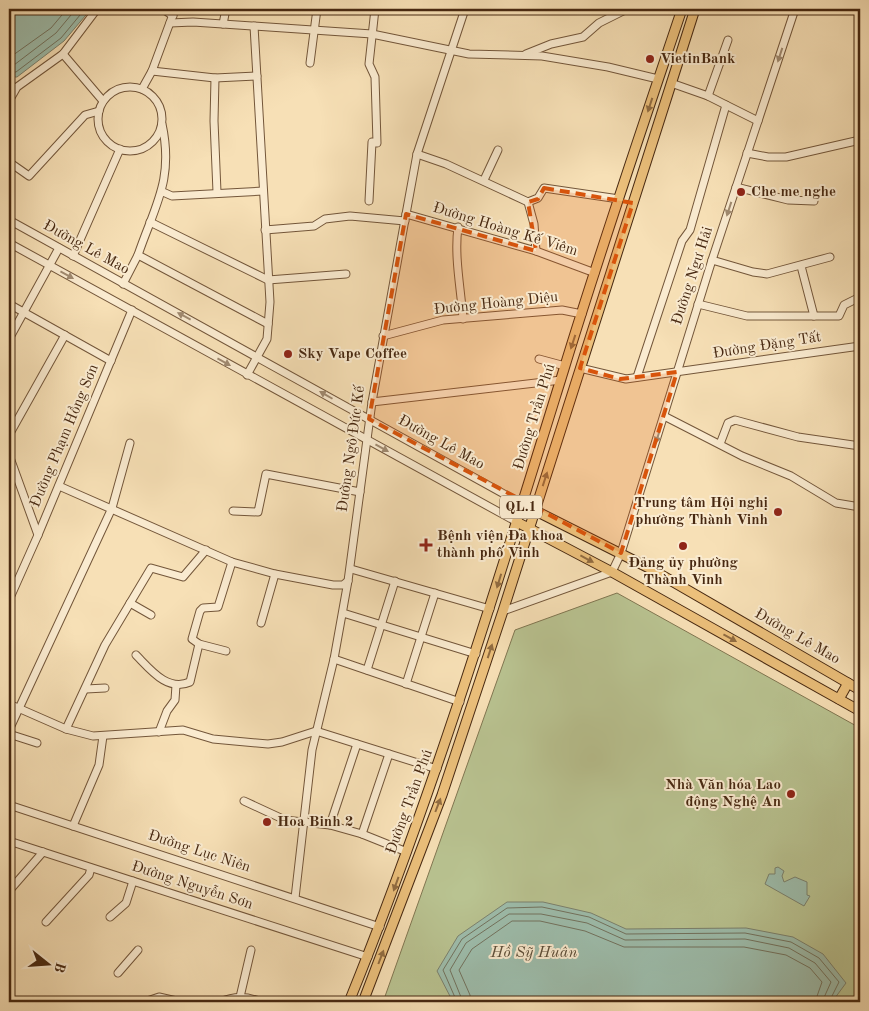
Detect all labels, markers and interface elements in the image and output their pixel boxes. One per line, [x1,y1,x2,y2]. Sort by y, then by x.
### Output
one-way arrow [776,48,784,63]
place label: VietinBank [660,52,736,67]
marker: VietinBank [644,53,656,65]
one-way arrow [646,97,653,112]
place label: Che me nghe [751,185,836,200]
marker: Che me nghe [735,186,747,198]
street label: Đường Hoàng Kế Viêm [431,200,580,259]
one-way arrow [724,202,732,217]
street label: Đường Lê Mao [40,218,132,278]
street label: Đường Ngư Hải [670,225,716,327]
one-way arrow [60,270,73,279]
street label: Đường Hoàng Diệu [433,290,559,318]
one-way arrow [177,312,191,321]
street label: Đường Đặng Tất [712,329,822,362]
one-way arrow [568,335,576,350]
place label: Sky Vape Coffee [298,347,407,362]
marker: Sky Vape Coffee [282,348,294,360]
one-way arrow [217,358,232,366]
street label: Đường Trần Phú [510,361,558,472]
street label: Đường Phạm Hồng Sơn [26,362,102,510]
street label: Đường Ngô Đức Kế [335,384,368,513]
one-way arrow [319,391,334,399]
street label: Đường Lê Mao [395,413,487,473]
one-way arrow [654,428,661,443]
one-way arrow [375,444,389,453]
one-way arrow [541,472,549,487]
road number: QL.1 [500,496,542,518]
place label: Trung tâm Hội nghị phường Thành Vinh [634,496,768,528]
marker: Trung tâm Hội nghị phường Thành Vinh [772,506,784,518]
place label: Bệnh viện Đa khoa thành phố Vinh [437,529,564,561]
marker: Bệnh viện Đa khoa thành phố Vinh [419,538,433,552]
marker: Đảng ủy phường Thành Vinh [677,540,689,552]
one-way arrow [581,555,594,564]
place label: Đảng ủy phường Thành Vinh [628,556,738,588]
one-way arrow [494,574,502,589]
street label: Đường Lê Mao [752,607,842,667]
one-way arrow [722,634,737,642]
one-way arrow [487,643,494,658]
street label: Đường Trần Phú [382,747,436,856]
place label: Nhà Văn hóa Lao động Nghệ An [665,778,781,810]
marker: Nhà Văn hóa Lao động Nghệ An [785,788,797,800]
one-way arrow [434,797,442,812]
place label: Hoa Binh 2 [277,815,353,830]
marker: Hoa Binh 2 [261,816,273,828]
street label: Đường Lục Niên [146,828,252,876]
street label: Đường Nguyễn Sơn [129,858,255,913]
one-way arrow [392,877,400,892]
north arrow [22,938,72,988]
water label: Hồ Sỹ Huân [490,944,577,961]
one-way arrow [377,950,385,964]
text: B [51,961,68,974]

